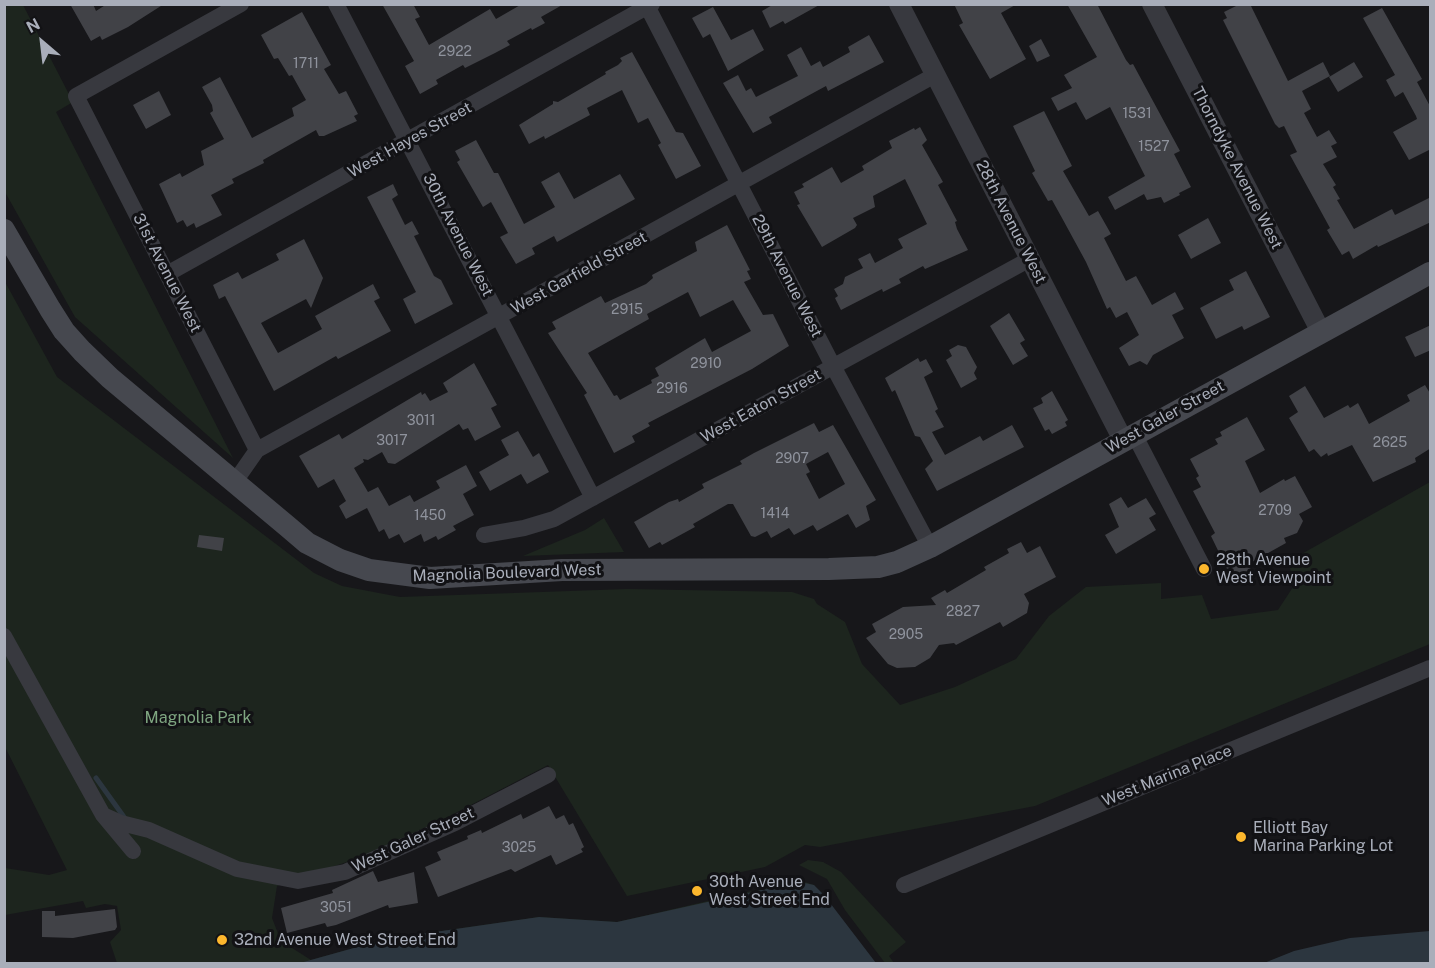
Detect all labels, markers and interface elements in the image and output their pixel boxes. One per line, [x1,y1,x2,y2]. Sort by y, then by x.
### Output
north arrow [12,12,72,72]
text: N [23,14,43,37]
house number: 2922 [438,44,472,60]
house number: 1711 [293,56,319,72]
street label: Thorndyke Avenue West [1188,84,1286,252]
street label: West Hayes Street [345,98,475,182]
house number: 1531 [1122,106,1152,122]
house number: 1527 [1138,139,1170,155]
street label: 28th Avenue West [972,157,1050,287]
street label: 30th Avenue West [419,170,497,300]
street label: 31st Avenue West [129,210,205,336]
street label: 29th Avenue West [748,211,826,341]
street label: West Garfield Street [508,228,650,318]
house number: 2915 [611,302,643,318]
house number: 2910 [690,356,722,372]
street label: West Eaton Street [697,365,825,447]
street label: West Galer Street [1102,376,1228,458]
house number: 2916 [656,381,688,397]
house number: 3011 [407,413,435,429]
house number: 3017 [376,433,408,449]
house number: 2625 [1373,435,1407,451]
house number: 2907 [775,451,809,467]
house number: 2709 [1258,503,1292,519]
house number: 1414 [761,506,789,522]
house number: 1450 [414,508,446,524]
place label: 28th Avenue West Viewpoint [1216,550,1331,588]
street label: Magnolia Boulevard West [412,560,602,586]
marker: 28th Avenue West Viewpoint [1197,562,1211,576]
house number: 2827 [946,604,980,620]
house number: 2905 [889,627,923,643]
park label: Magnolia Park [145,708,251,728]
street label: West Marina Place [1099,741,1235,811]
street label: West Galer Street [349,803,477,877]
place label: Elliott Bay Marina Parking Lot [1253,818,1393,856]
marker: Elliott Bay Marina Parking Lot [1234,830,1248,844]
house number: 3025 [502,840,536,856]
place label: 30th Avenue West Street End [709,872,830,910]
marker: 30th Avenue West Street End [690,884,704,898]
house number: 3051 [320,900,352,916]
place label: 32nd Avenue West Street End [234,930,456,950]
marker: 32nd Avenue West Street End [215,933,229,947]

